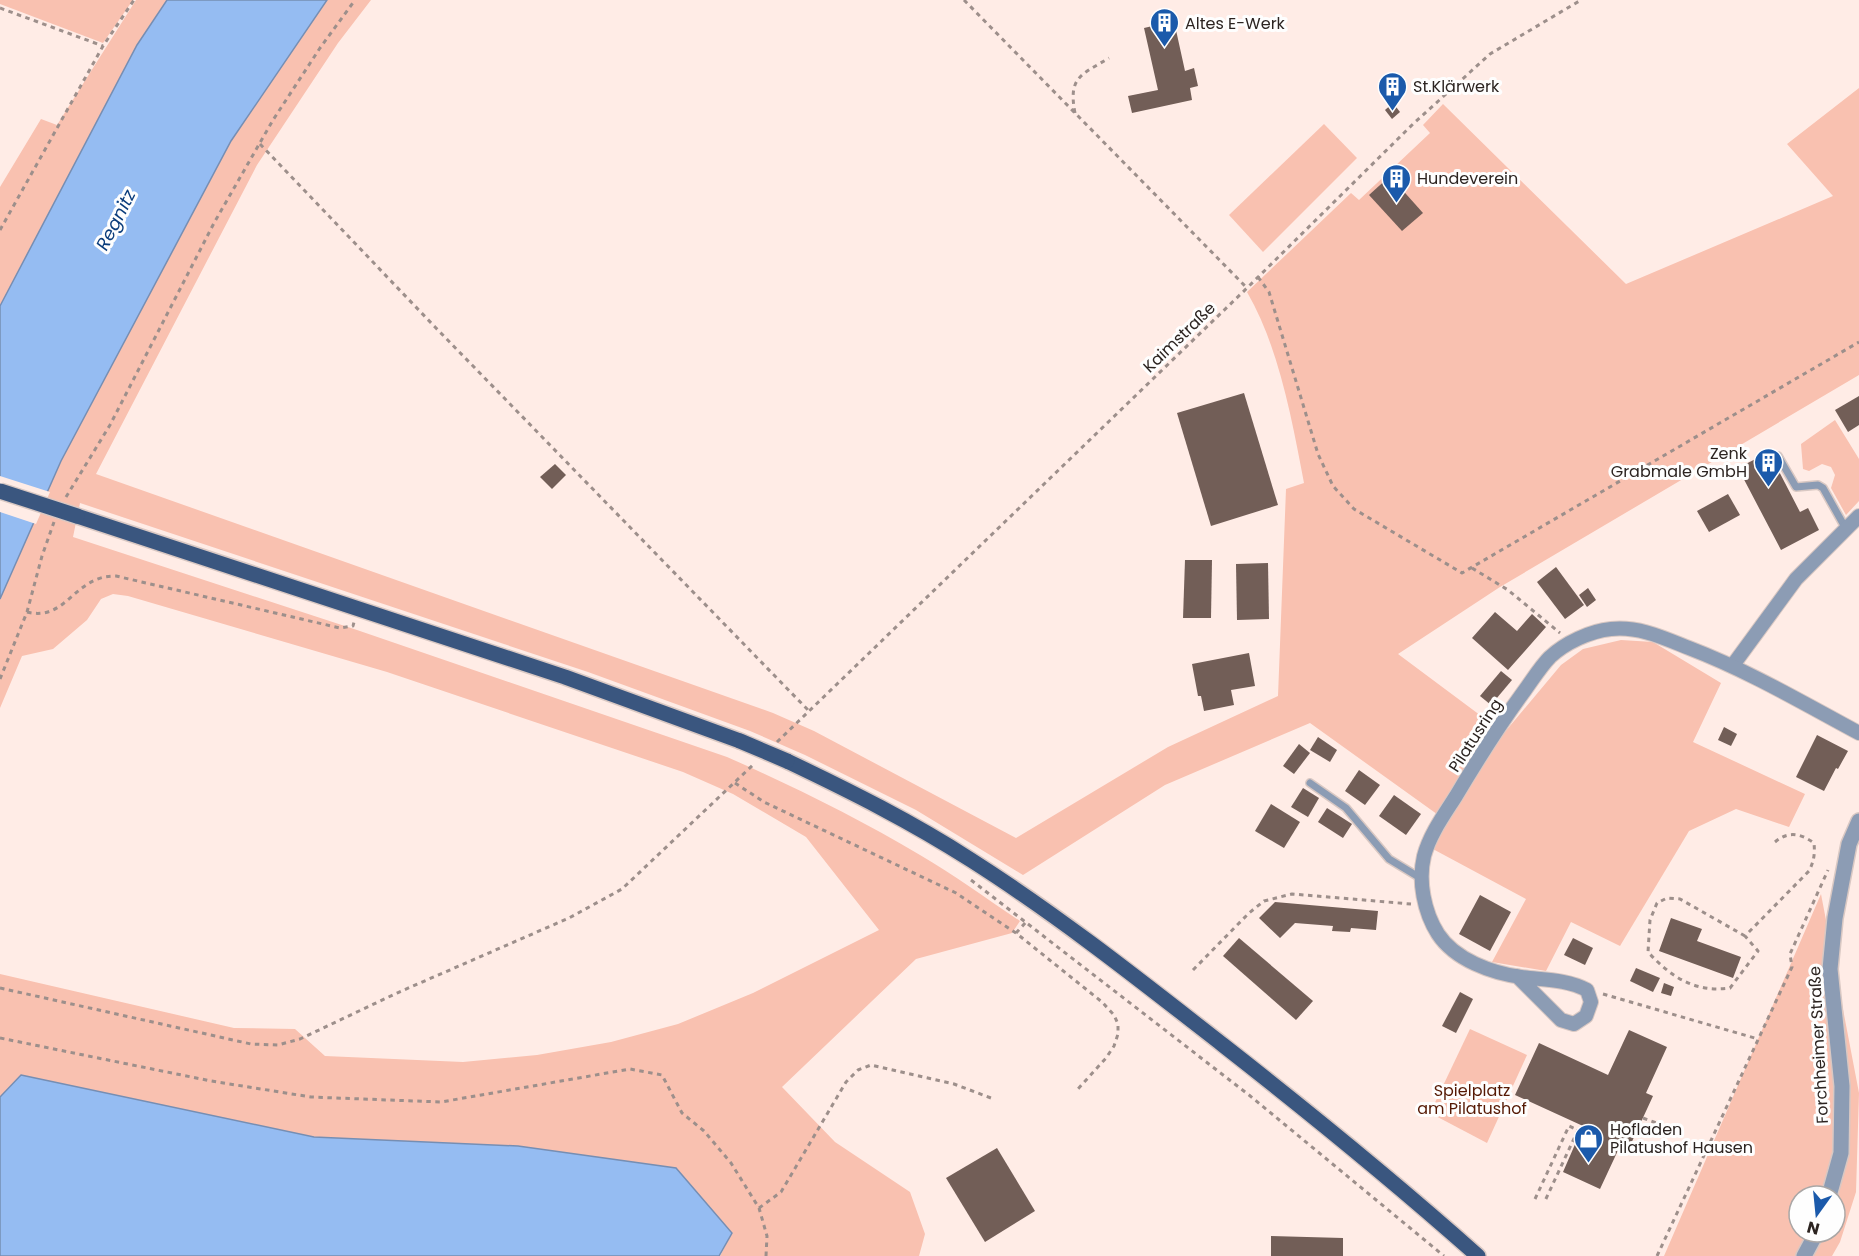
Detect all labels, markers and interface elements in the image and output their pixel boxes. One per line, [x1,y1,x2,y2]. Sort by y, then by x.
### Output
building icon: Altes E-Werk [1148,7,1180,49]
place label: Altes E-Werk [1185,12,1286,35]
building icon: St.Klärwerk [1376,70,1408,112]
place label: St.Klärwerk [1413,75,1500,98]
building icon: Hundeverein [1380,162,1412,204]
place label: Hundeverein [1417,167,1518,190]
water label: Regnitz [90,184,142,254]
street label: Kaimstraße [1138,297,1221,378]
place label: Zenk Grabmale GmbH [1611,442,1748,483]
building icon: Zenk Grabmale GmbH [1752,446,1784,488]
street label: Pilatusring [1443,694,1508,776]
street label: Forchheimer Straße [1803,966,1834,1124]
park label: Spielplatz am Pilatushof [1417,1079,1527,1120]
place label: Hofladen Pilatushof Hausen [1610,1118,1753,1159]
shop icon: Hofladen Pilatushof Hausen [1573,1122,1605,1164]
north arrow [1787,1184,1847,1244]
text: N [1804,1215,1822,1241]

